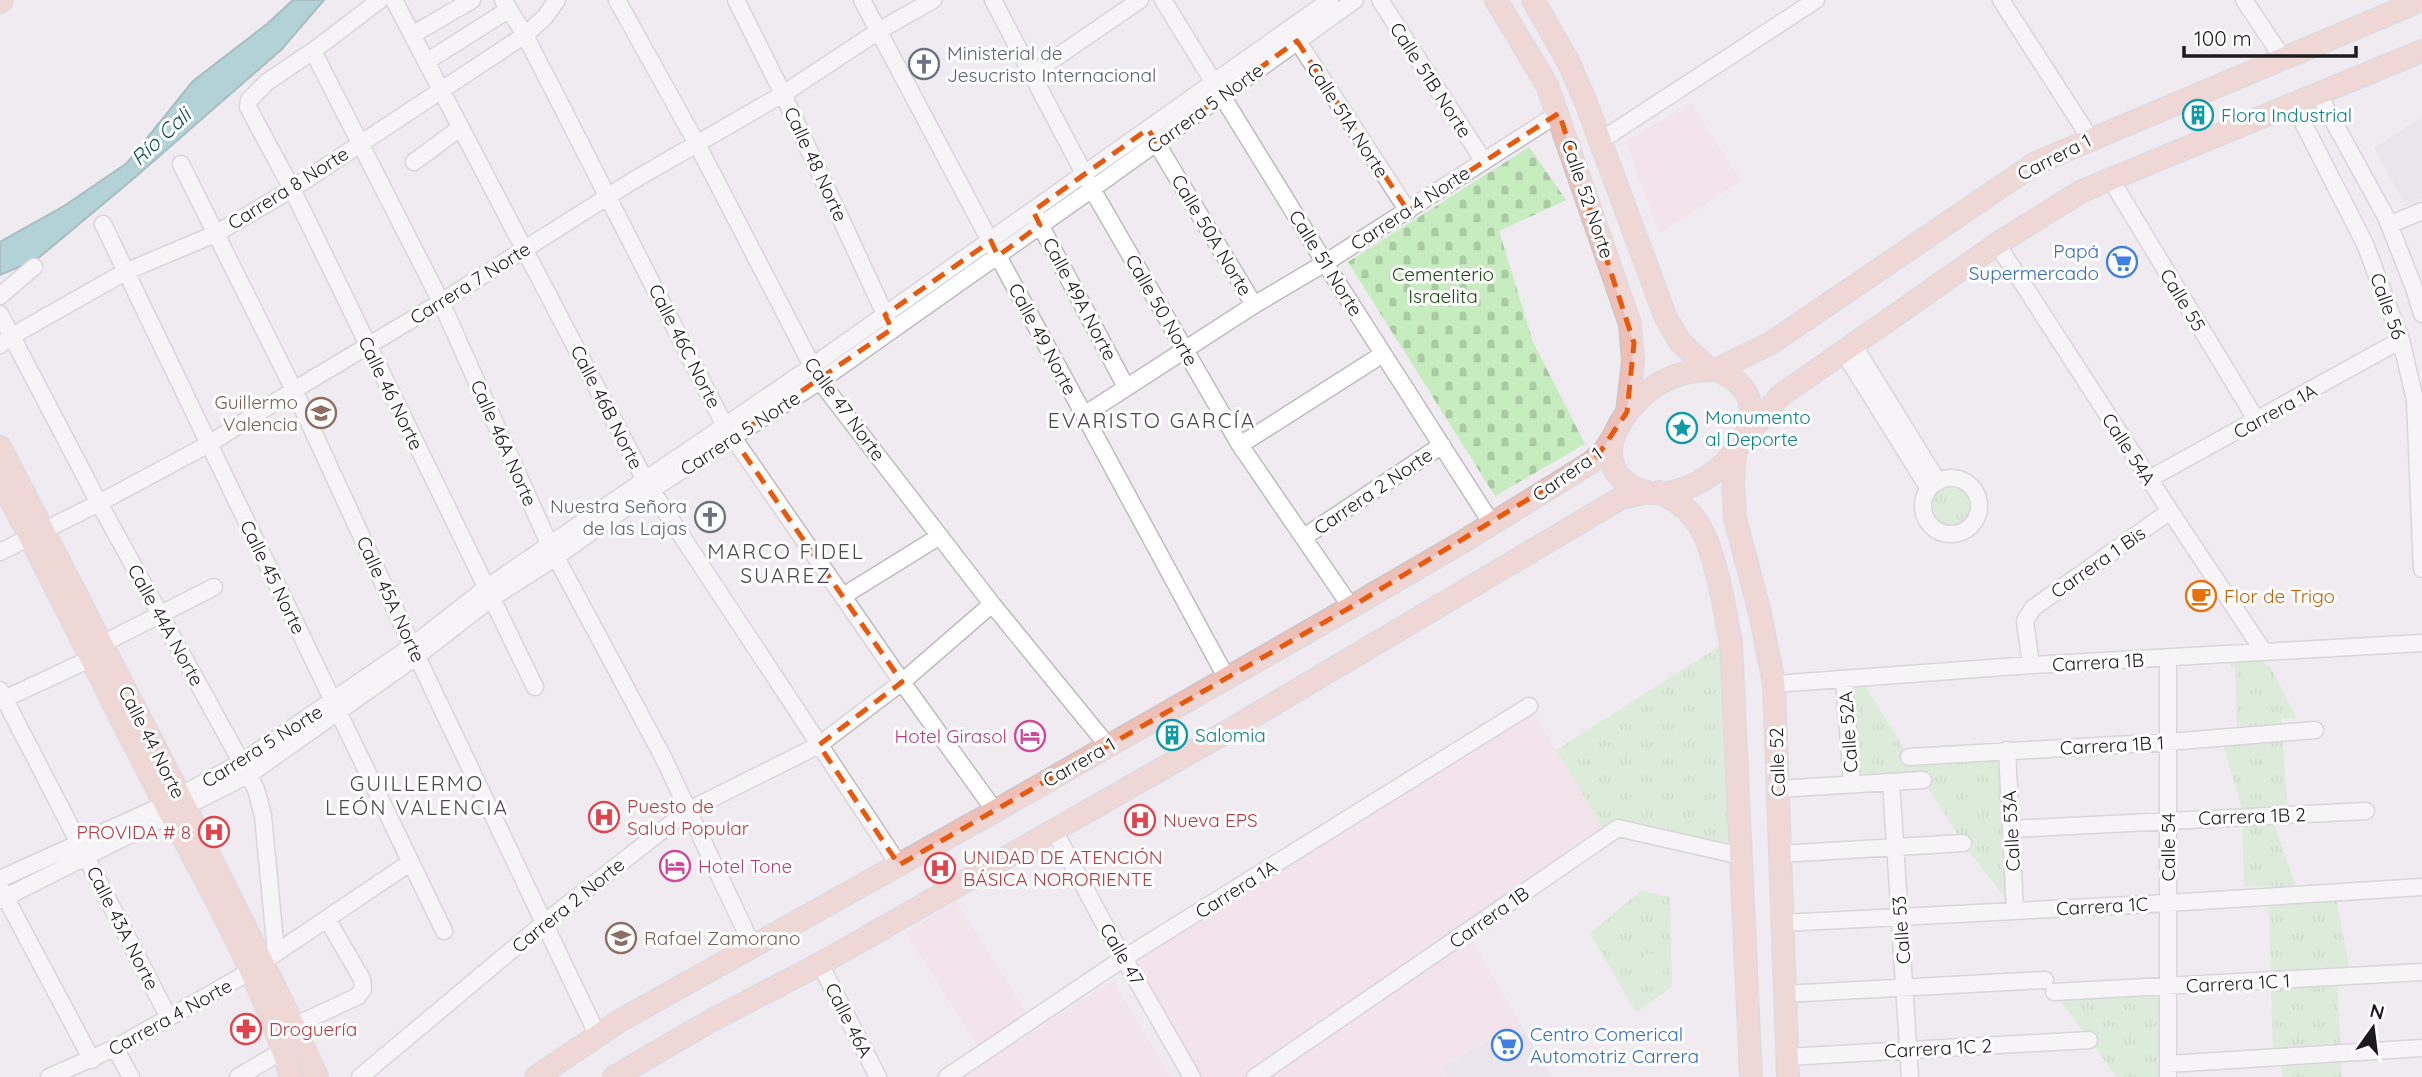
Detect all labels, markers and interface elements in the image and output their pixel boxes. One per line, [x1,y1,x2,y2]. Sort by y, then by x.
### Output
scale bar [2184,14,2356,58]
street label: Calle 51B Norte [1385,18,1477,142]
text: 100 m [2194,25,2252,51]
place label: Ministerial de Jesucristo Internacional [947,41,1156,87]
church icon: Ministerial de Jesucristo Internacional [907,47,941,81]
street label: Carrera 5 Norte [1142,58,1268,158]
street label: Calle 51A Norte [1302,58,1394,182]
building icon: Flora Industrial [2181,98,2215,132]
water label: Río Cali [125,100,198,171]
street label: Calle 48 Norte [779,103,853,225]
place label: Flora Industrial [2221,103,2352,127]
street label: Carrera 1 [2013,128,2095,186]
street label: Calle 52 Norte [1556,136,1620,262]
street label: Carrera 8 Norte [223,141,353,235]
street label: Carrera 4 Norte [1346,160,1474,256]
street label: Calle 50A Norte [1166,170,1258,300]
street label: Calle 51 Norte [1284,205,1368,321]
street label: Calle 49A Norte [1038,233,1122,365]
street label: Carrera 7 Norte [405,236,535,330]
place label: Papá Supermercado [1969,239,2099,285]
supermarket icon: Papá Supermercado [2105,245,2139,279]
street label: Calle 50 Norte [1120,250,1204,370]
park label: Cementerio Israelita [1392,262,1494,308]
street label: Calle 55 [2155,264,2211,336]
street label: Calle 56 [2365,269,2411,343]
street label: Calle 49 Norte [1003,279,1083,399]
street label: Calle 46C Norte [643,280,727,412]
street label: Calle 46 Norte [353,332,429,454]
street label: Calle 46B Norte [565,341,649,473]
street label: Calle 47 Norte [799,352,891,466]
street label: Calle 46A Norte [465,376,543,510]
street label: Carrera 1A [2229,378,2321,444]
street label: Carrera 5 Norte [676,385,804,481]
place label: Guillermo Valencia [215,390,298,436]
school or university icon: Guillermo Valencia [304,396,338,430]
place label: Monumento al Deporte [1705,405,1811,451]
district label: EVARISTO GARCÍA [1048,407,1256,433]
street label: Calle 54A [2097,408,2161,490]
place icon: Monumento al Deporte [1665,411,1699,445]
street label: Carrera 1 [1527,441,1607,507]
street label: Carrera 2 Norte [1309,442,1437,540]
place label: Nuestra Señora de las Lajas [550,494,687,540]
church icon: Nuestra Señora de las Lajas [693,500,727,534]
street label: Calle 45 Norte [235,516,311,638]
street label: Carrera 1 Bis [2046,521,2150,603]
street label: Calle 45A Norte [351,532,431,666]
district label: MARCO FIDEL SUAREZ [707,538,865,588]
street label: Calle 44A Norte [123,560,209,690]
cafe icon: Flor de Trigo [2184,579,2218,613]
place label: Flor de Trigo [2224,584,2335,608]
street label: Carrera 1B [2051,648,2145,676]
street label: Calle 44 Norte [113,682,191,802]
street label: Calle 52A [1833,690,1863,774]
street label: Carrera 5 Norte [197,699,327,793]
building icon: Salomia [1155,718,1189,752]
hotel icon: Hotel Girasol [1013,719,1047,753]
place label: Salomia [1195,723,1266,747]
place label: Hotel Girasol [895,724,1007,748]
street label: Calle 52 [1764,727,1790,797]
street label: Carrera 1B 1 [2059,730,2165,760]
street label: Carrera 1 [1038,732,1120,792]
district label: GUILLERMO LEÓN VALENCIA [325,770,509,820]
street label: Calle 53A [1997,790,2025,872]
place label: Puesto de Salud Popular [627,794,750,840]
hospital icon: Puesto de Salud Popular [587,800,621,834]
street label: Carrera 1B 2 [2198,802,2306,830]
hospital icon: Nueva EPS [1123,803,1157,837]
place label: Nueva EPS [1163,808,1258,832]
street label: Calle 54 [2156,813,2180,881]
hospital icon: PROVIDA # 8 [197,815,231,849]
place label: PROVIDA # 8 [76,820,191,844]
place label: UNIDAD DE ATENCIÓN BÁSICA NORORIENTE [963,845,1162,891]
hotel icon: Hotel Tone [658,849,692,883]
hospital icon: UNIDAD DE ATENCIÓN BÁSICA NORORIENTE [923,851,957,885]
street label: Carrera 2 Norte [507,852,629,958]
place label: Hotel Tone [698,854,792,878]
street label: Carrera 1A [1191,854,1281,924]
street label: Calle 43A Norte [82,862,164,994]
street label: Carrera 1B [1444,881,1534,953]
street label: Carrera 1C [2055,892,2149,920]
street label: Calle 53 [1887,895,1915,965]
street label: Calle 47 [1095,919,1149,989]
school or university icon: Rafael Zamorano [604,921,638,955]
place label: Rafael Zamorano [644,926,801,950]
street label: Carrera 1C 1 [2185,968,2291,998]
street label: Carrera 4 Norte [104,973,236,1061]
street label: Calle 46A [820,979,878,1061]
north arrow [2338,993,2408,1063]
text: N [2367,998,2387,1025]
pharmacy icon: Droguería [229,1012,263,1046]
place label: Droguería [269,1017,357,1041]
place label: Centro Comerical Automotriz Carrera [1530,1022,1699,1068]
supermarket icon: Centro Comerical Automotriz Carrera [1490,1028,1524,1062]
street label: Carrera 1C 2 [1884,1033,1992,1063]

